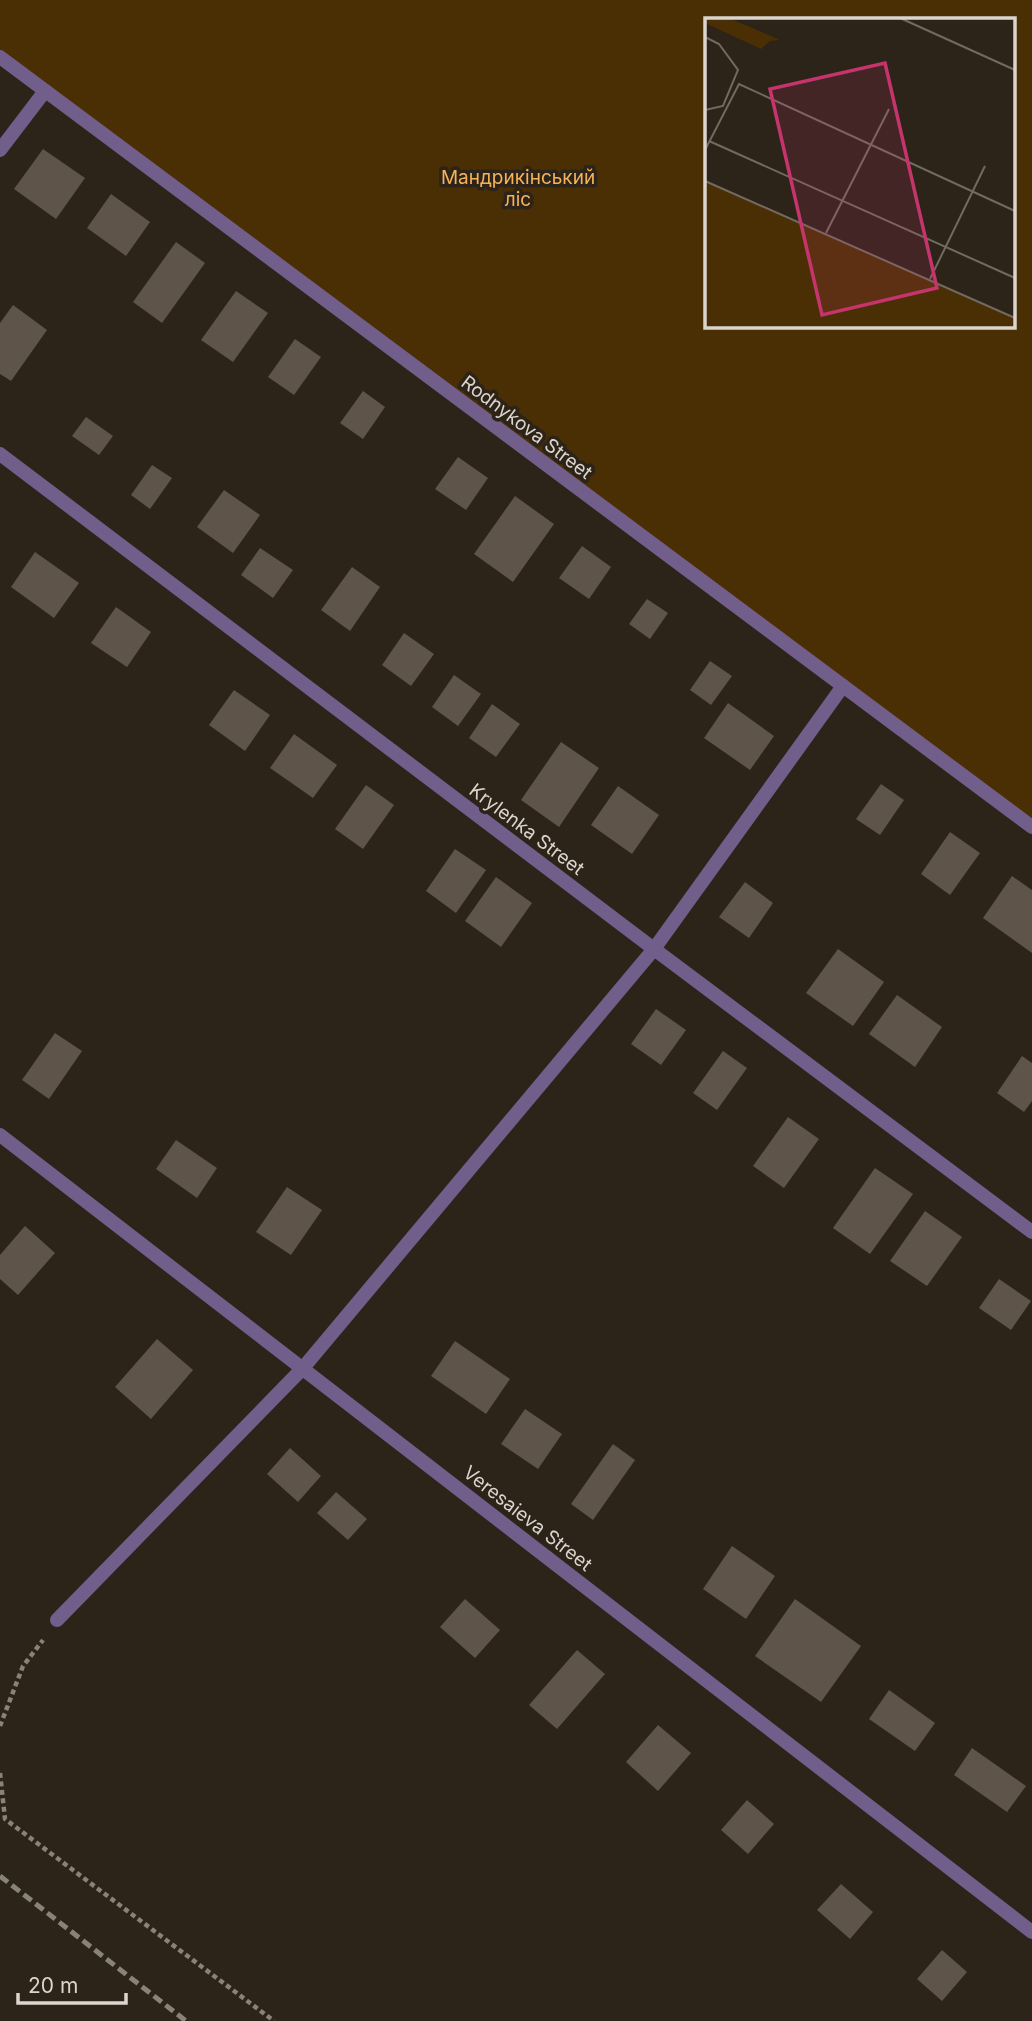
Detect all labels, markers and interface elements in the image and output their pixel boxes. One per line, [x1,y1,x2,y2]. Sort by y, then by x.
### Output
inset map [705,18,1014,327]
park label: Мандрикінський ліс [441,166,595,211]
street label: Rodnykova Street [457,371,597,484]
street label: Krylenka Street [465,779,589,880]
street label: Veresaieva Street [459,1461,597,1576]
scale bar [18,1962,126,2006]
text: 20 m [28,1973,78,1998]

